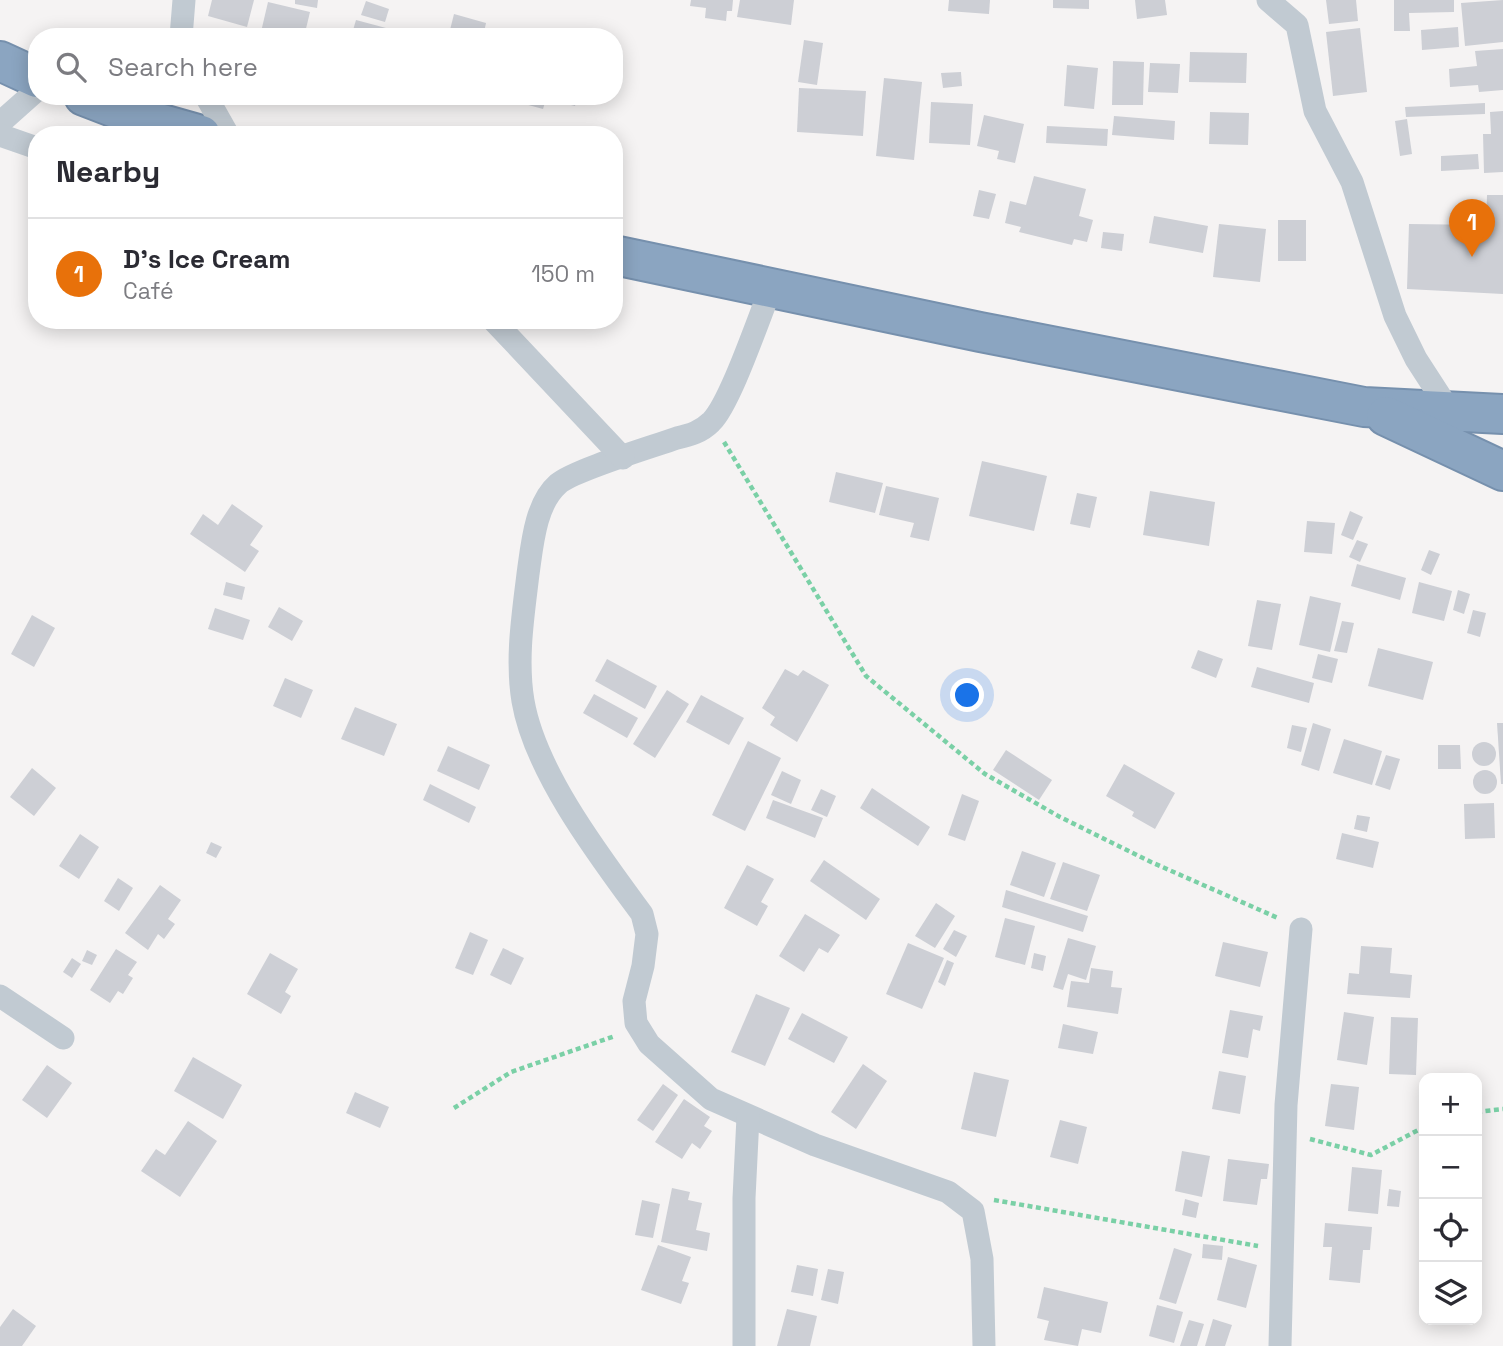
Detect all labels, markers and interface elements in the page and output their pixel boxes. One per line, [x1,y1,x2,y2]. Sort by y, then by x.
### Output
search box [28,28,623,105]
icon: search [52,48,90,86]
text: Search here [108,50,258,84]
text: Nearby [56,152,160,191]
pin: 1 [1449,199,1495,257]
text: D's Ice Cream [123,242,290,276]
text: 1 [74,259,84,289]
text: 150 m [531,259,595,289]
text: Café [123,276,174,306]
your location [950,678,984,712]
map controls [1419,1073,1482,1325]
button: + [1419,1073,1482,1136]
button: − [1419,1136,1482,1199]
button: locate [1419,1199,1482,1262]
button: layers [1419,1262,1482,1325]

